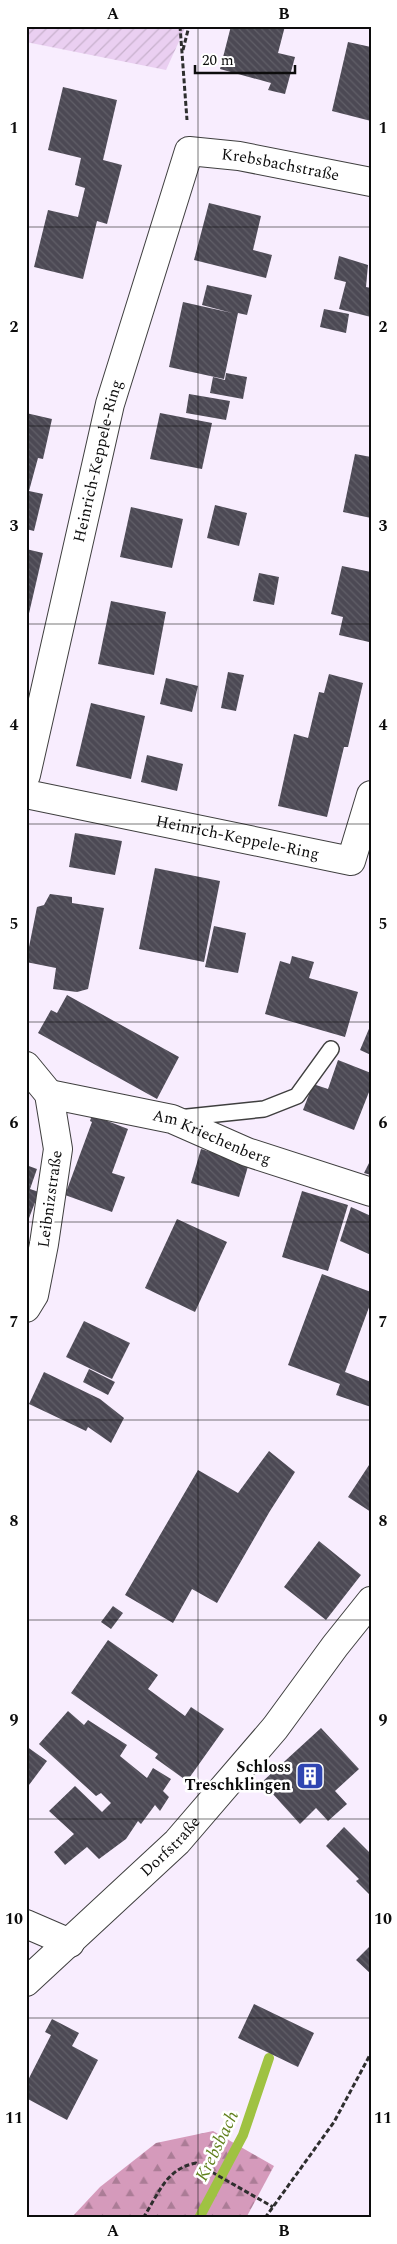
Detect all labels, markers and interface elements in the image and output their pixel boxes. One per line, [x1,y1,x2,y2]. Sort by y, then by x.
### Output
text: A [107,2,120,26]
text: B [278,2,290,26]
scale bar [195,42,294,74]
text: 20 m [202,49,234,72]
text: 1 [10,116,18,140]
text: 1 [379,116,387,140]
street label: Krebsbachstraße [220,142,341,188]
text: 2 [10,315,19,339]
text: 2 [379,315,388,339]
street label: Heinrich-Keppele-Ring [67,377,129,545]
text: 3 [10,514,19,538]
text: 3 [379,514,388,538]
text: 4 [10,713,19,737]
text: 4 [379,713,388,737]
street label: Heinrich-Keppele-Ring [154,809,322,866]
text: 5 [10,912,18,936]
text: 5 [379,912,387,936]
street label: Am Kriechenberg [150,1103,274,1171]
text: 6 [10,1111,19,1135]
text: 6 [379,1111,388,1135]
street label: Leibnizstraße [31,1149,69,1249]
text: 7 [10,1310,19,1334]
text: 7 [379,1310,388,1334]
text: 8 [10,1509,19,1533]
text: 8 [379,1509,388,1533]
text: 9 [10,1708,19,1732]
text: 9 [379,1708,388,1732]
place label: Schloss Treschklingen [185,1755,291,1797]
building icon: Schloss Treschklingen [295,1761,325,1791]
street label: Dorfstraße [135,1811,206,1882]
text: 10 [5,1907,23,1931]
text: 10 [374,1907,392,1931]
text: 11 [5,2106,23,2130]
water label: Krebsbach [188,2106,246,2186]
text: 11 [374,2106,392,2130]
text: A [107,2219,120,2243]
text: B [278,2219,290,2243]

